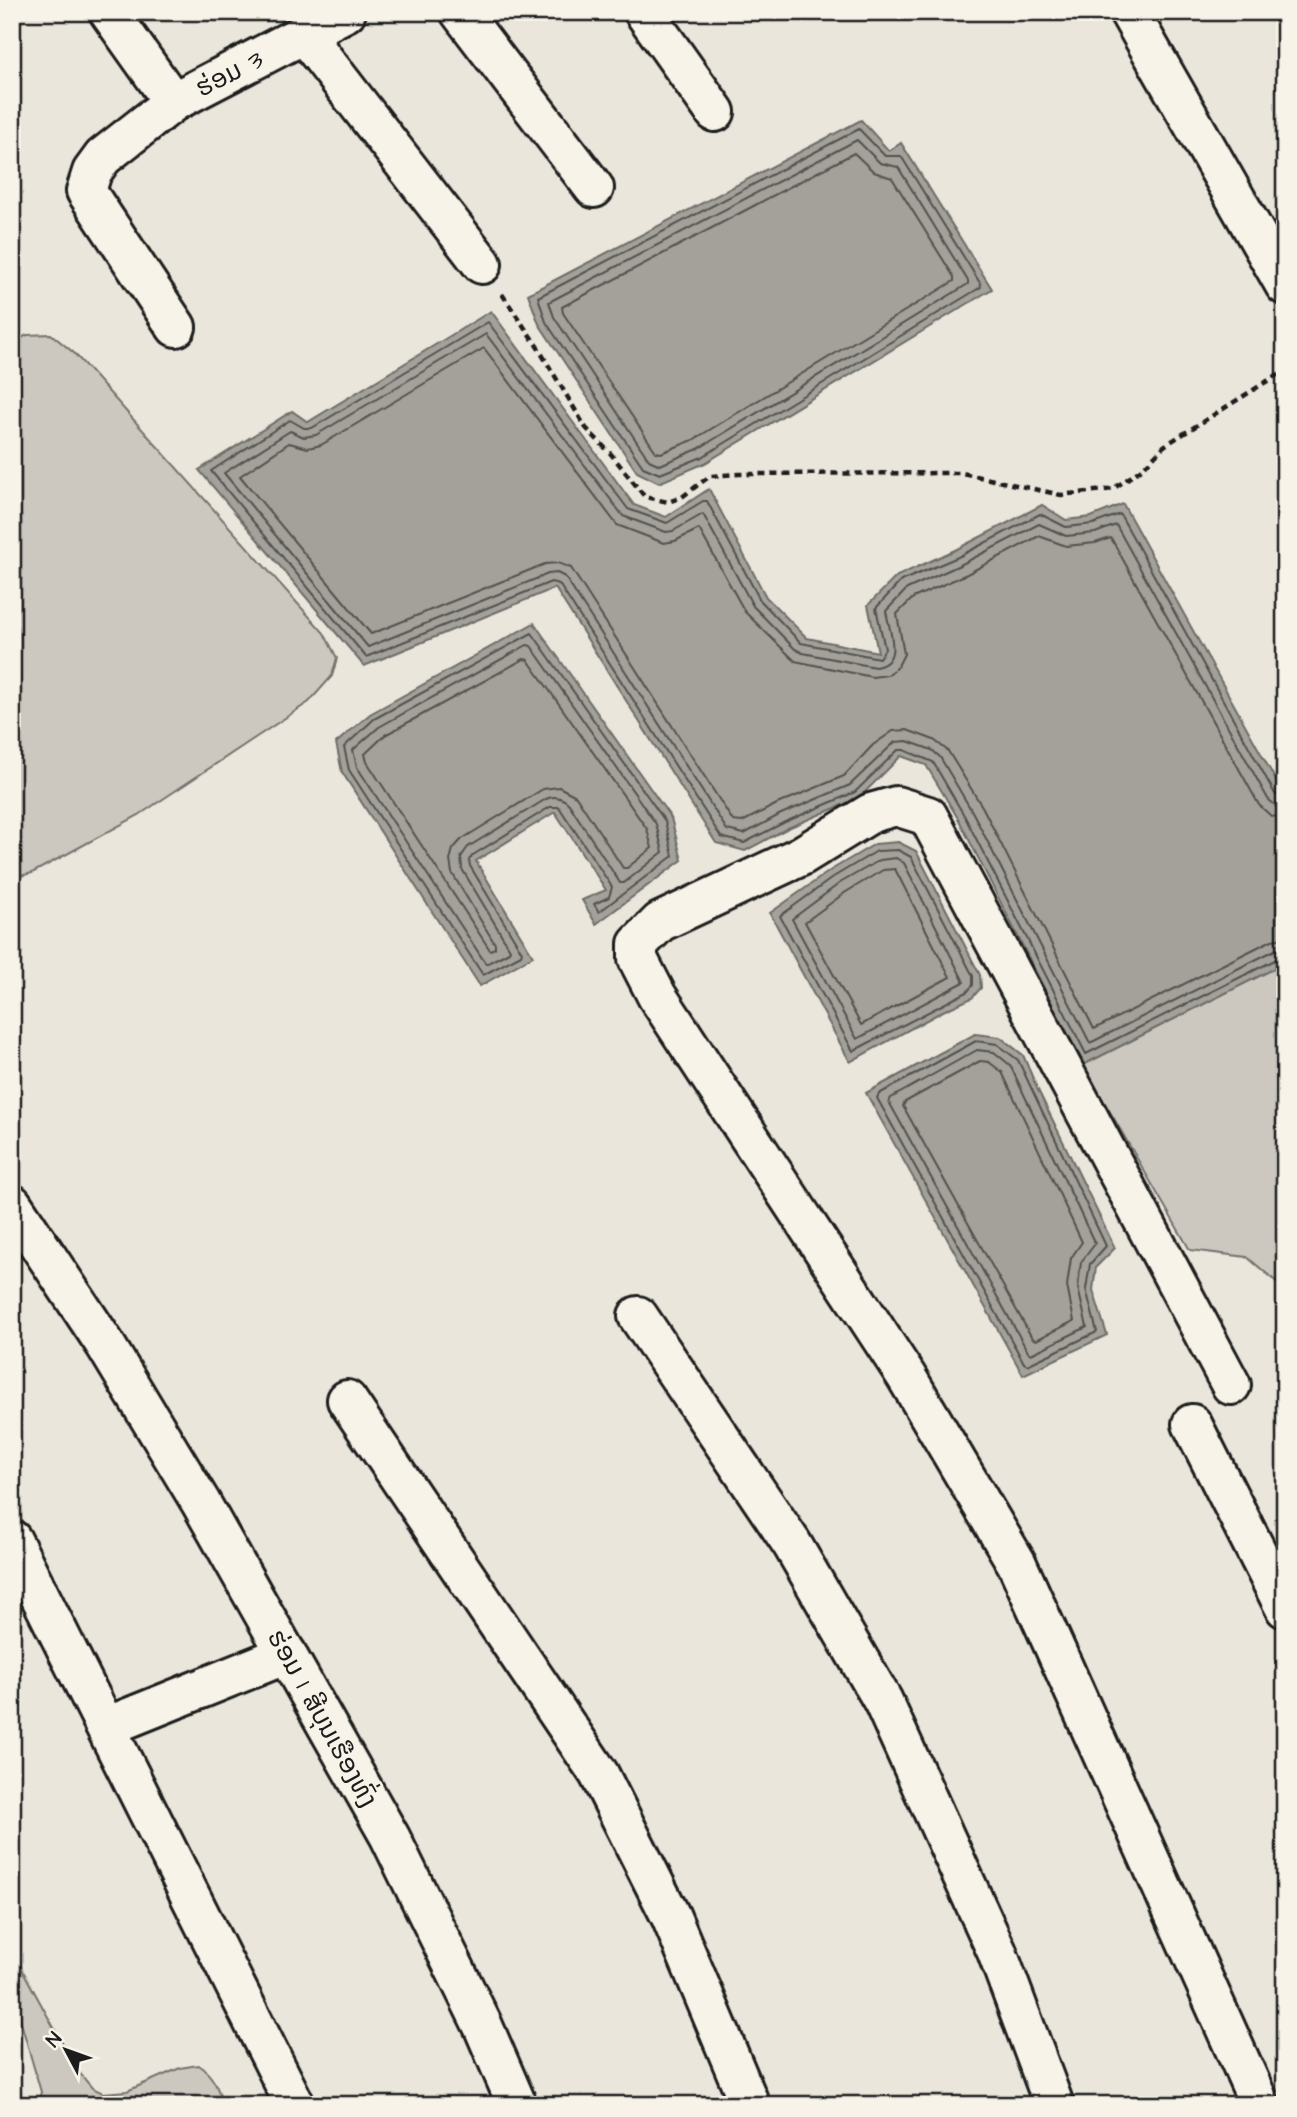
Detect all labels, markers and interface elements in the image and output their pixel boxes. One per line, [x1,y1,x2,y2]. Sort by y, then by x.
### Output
street label: ຮ່ອມ 3 [189,42,270,106]
street label: ຮ່ອມ 1 ສີບຸນເຮືອງທົ່ງ [258,1622,387,1814]
north arrow [32,2016,102,2086]
text: N [40,2026,68,2053]

